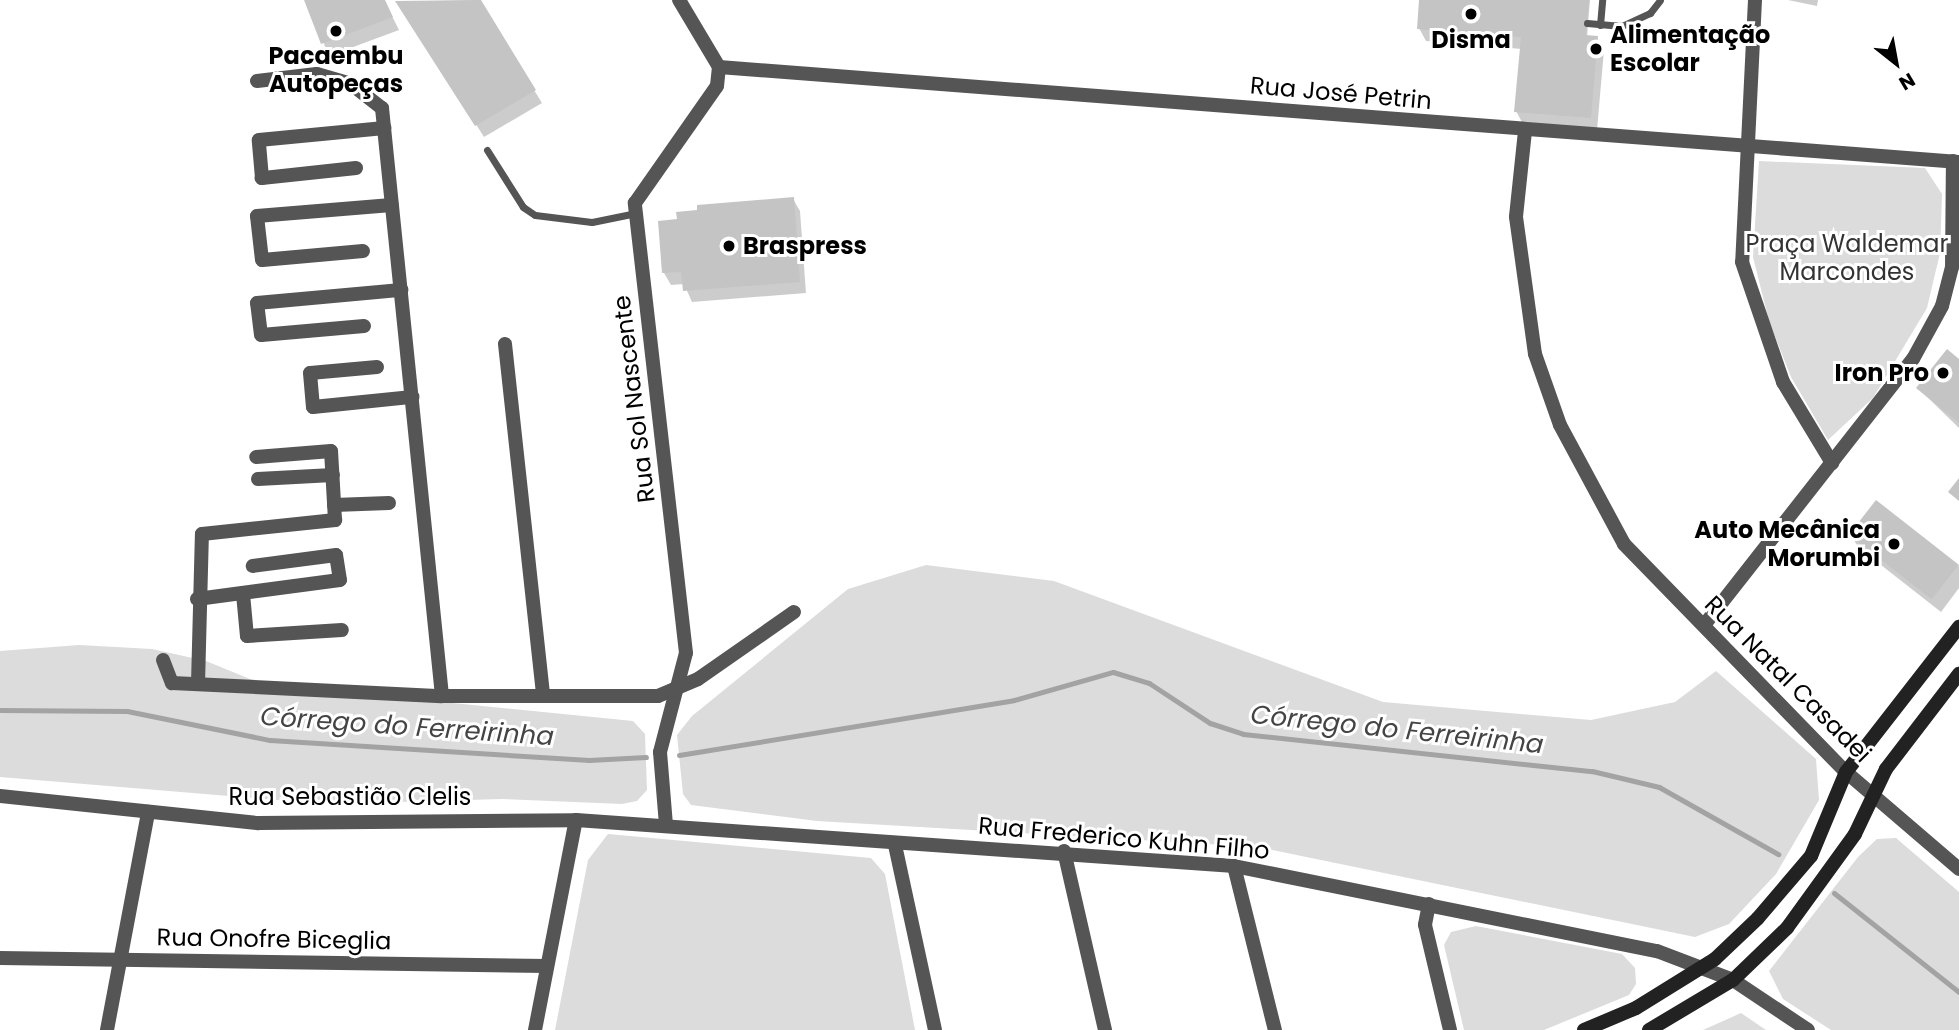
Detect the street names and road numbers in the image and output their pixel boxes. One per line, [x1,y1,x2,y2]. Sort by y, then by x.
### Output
street label: Rua José Petrin [1249,71,1433,115]
street label: Rua Sol Nascente [607,294,661,504]
street label: Rua Natal Casadei [1699,590,1877,768]
street label: Rua Sebastião Clelis [229,783,471,811]
street label: Rua Frederico Kuhn Filho [977,811,1271,865]
street label: Rua Onofre Biceglia [156,923,392,955]

